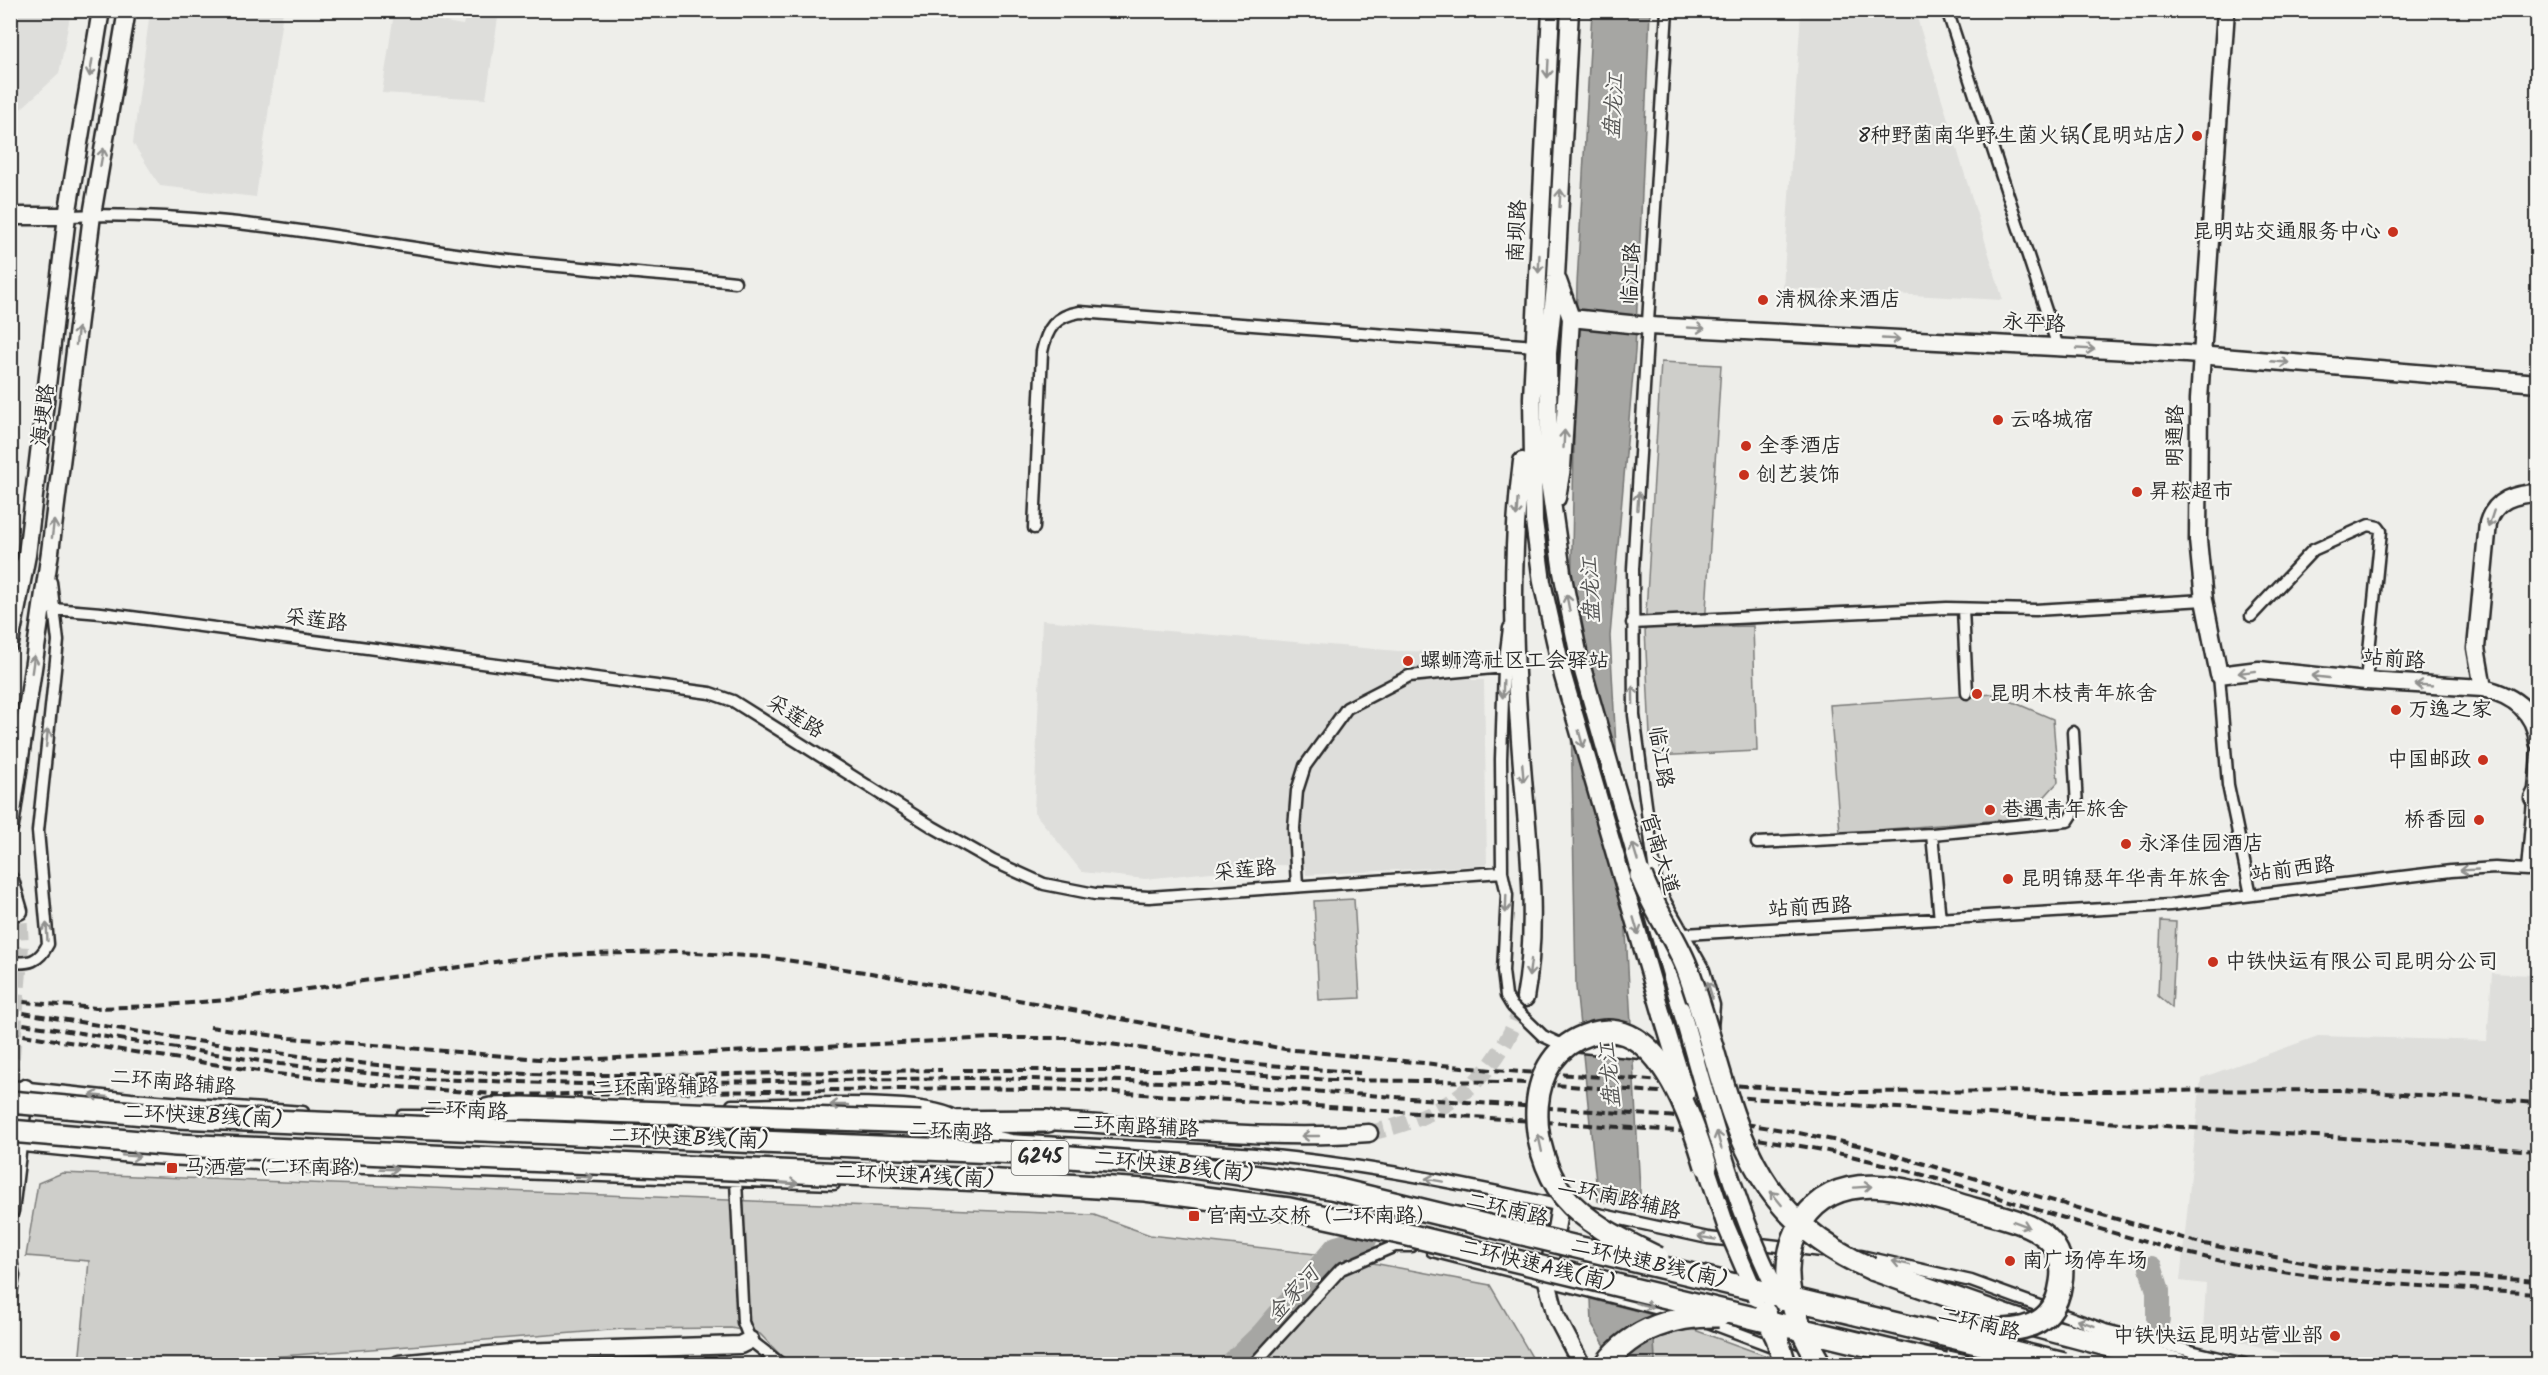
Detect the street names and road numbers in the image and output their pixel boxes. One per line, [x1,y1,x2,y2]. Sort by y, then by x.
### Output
street label: 南坝路 [1500,199,1536,263]
street label: 临江路 [1614,242,1650,306]
street label: 永平路 [2002,306,2066,342]
street label: 海埂路 [24,382,64,448]
street label: 明通路 [2159,404,2193,468]
street label: 采莲路 [283,601,349,641]
street label: 站前路 [2361,641,2427,679]
street label: 采莲路 [760,686,830,748]
street label: 临江路 [1639,723,1681,791]
street label: 官南大道 [1631,809,1687,899]
street label: 站前西路 [2249,849,2337,891]
street label: 采莲路 [1212,852,1278,890]
street label: 站前西路 [1767,889,1853,927]
street label: 二环南路辅路 [109,1061,237,1105]
street label: 二环南路辅路 [593,1070,719,1106]
street label: 二环南路 [423,1092,509,1130]
street label: 二环快速B线(南) [122,1096,284,1138]
street label: 二环南路辅路 [1072,1107,1200,1147]
street label: 二环南路 [908,1113,994,1151]
street label: 二环快速B线(南) [608,1120,770,1158]
road number: G245 [1012,1141,1068,1175]
street label: 二环快速B线(南) [1093,1142,1255,1192]
street label: 二环快速A线(南) [834,1156,996,1198]
street label: 二环南路辅路 [1554,1169,1684,1229]
street label: 二环南路 [1462,1184,1552,1236]
street label: 二环快速B线(南) [1567,1230,1731,1298]
street label: 二环快速A线(南) [1456,1231,1618,1301]
street label: 二环南路 [1934,1298,2024,1350]

